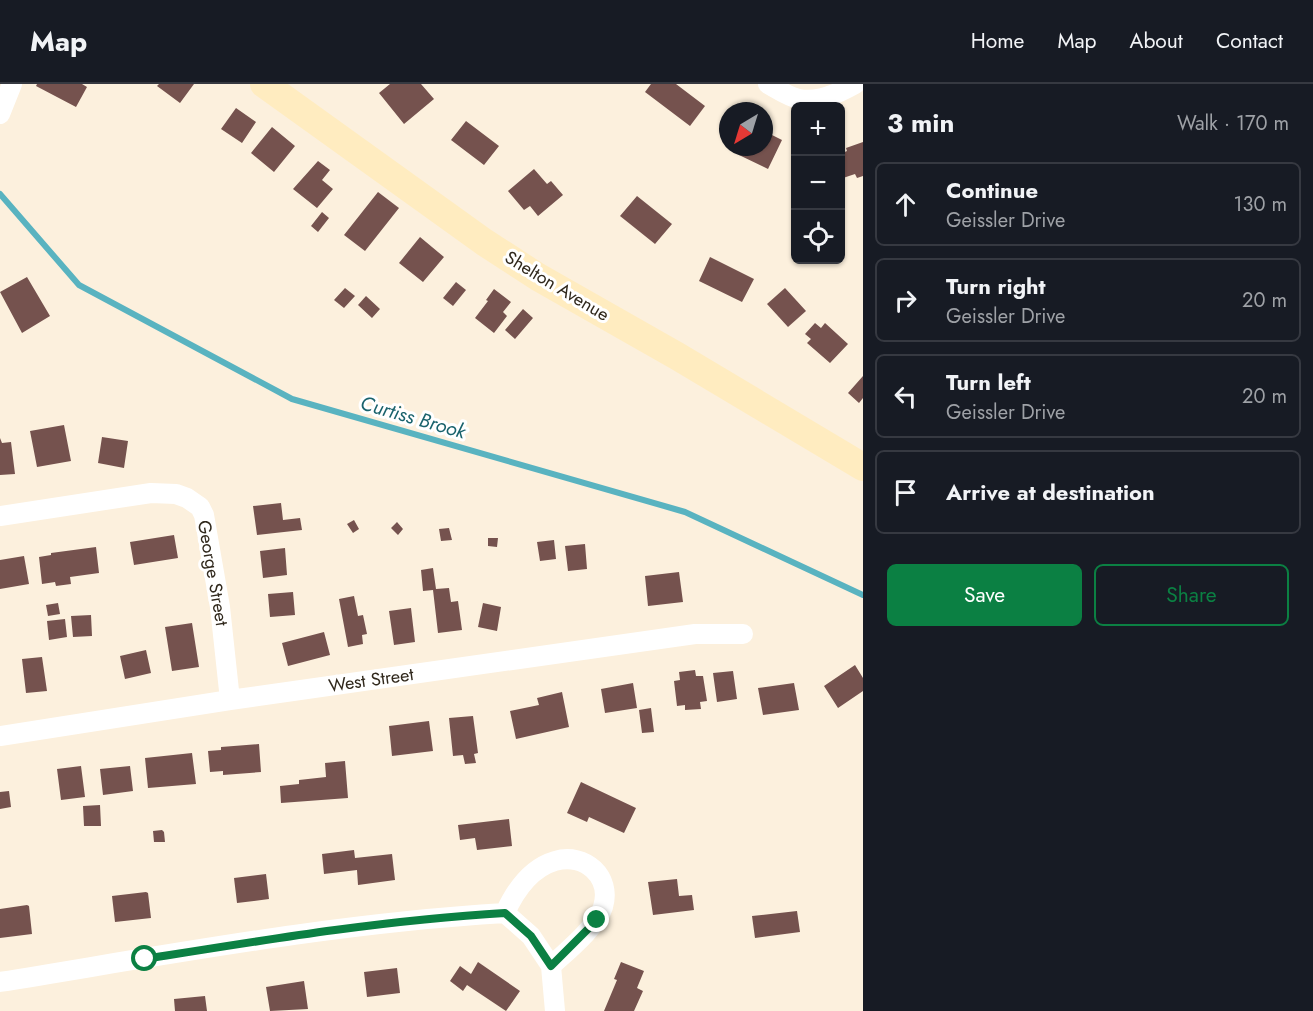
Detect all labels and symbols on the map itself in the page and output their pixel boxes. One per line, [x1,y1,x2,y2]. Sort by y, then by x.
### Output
north arrow [719,102,773,156]
street label: Shelton Avenue [500,245,614,327]
water label: Curtiss Brook [357,389,470,447]
street label: George Street [191,518,235,629]
street label: West Street [327,661,416,699]
route end [583,906,609,932]
route start [131,945,157,971]

